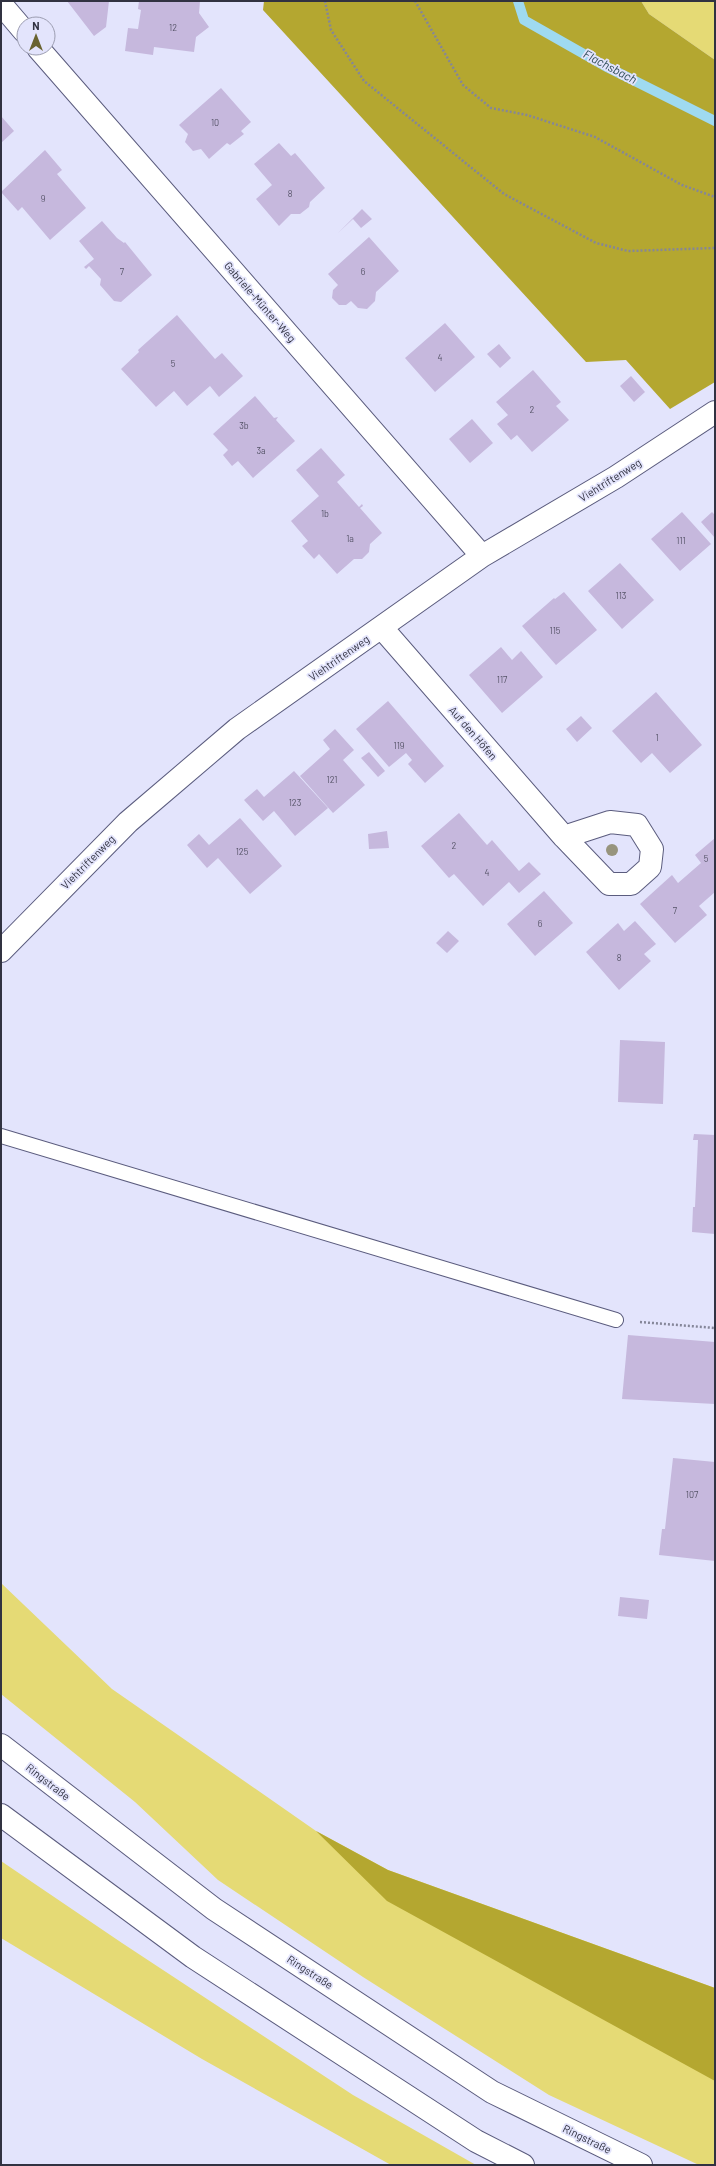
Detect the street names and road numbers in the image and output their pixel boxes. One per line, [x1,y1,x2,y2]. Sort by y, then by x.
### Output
street label: Gabriele-Münter-Weg [222,259,299,345]
street label: Viehtriftenweg [576,455,643,504]
street label: Viehtriftenweg [306,632,372,683]
street label: Auf den Höfen [447,703,500,762]
street label: Viehtriftenweg [58,832,117,891]
street label: Ringstraße [24,1760,73,1803]
street label: Ringstraße [285,1952,336,1991]
street label: Ringstraße [561,2121,614,2156]

